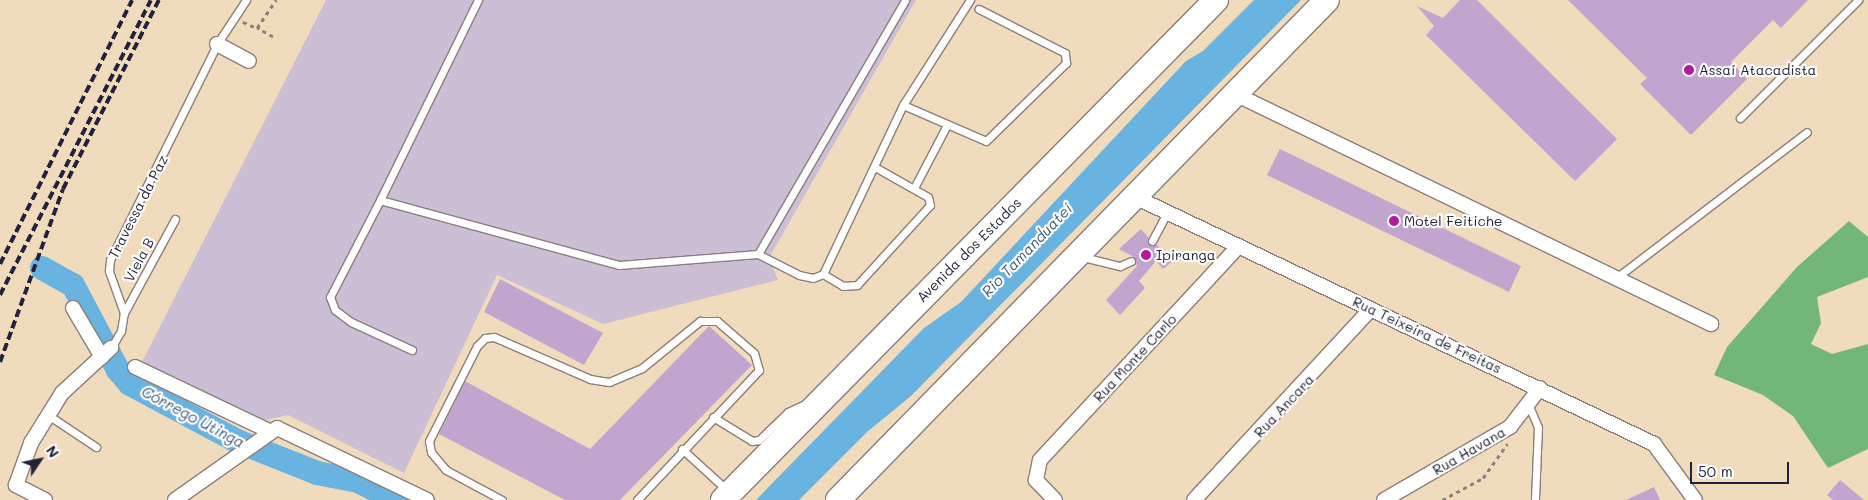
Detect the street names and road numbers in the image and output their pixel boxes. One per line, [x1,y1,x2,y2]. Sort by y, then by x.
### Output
street label: Travessa da Paz [105,153,171,261]
street label: Avenida dos Estados [913,194,1025,306]
street label: Viela B [120,235,158,285]
street label: Rua Teixeira de Freitas [1350,293,1504,377]
street label: Rua Monte Carlo [1090,311,1180,405]
street label: Rua Ancara [1251,371,1317,441]
street label: Rua Havana [1430,423,1508,479]

